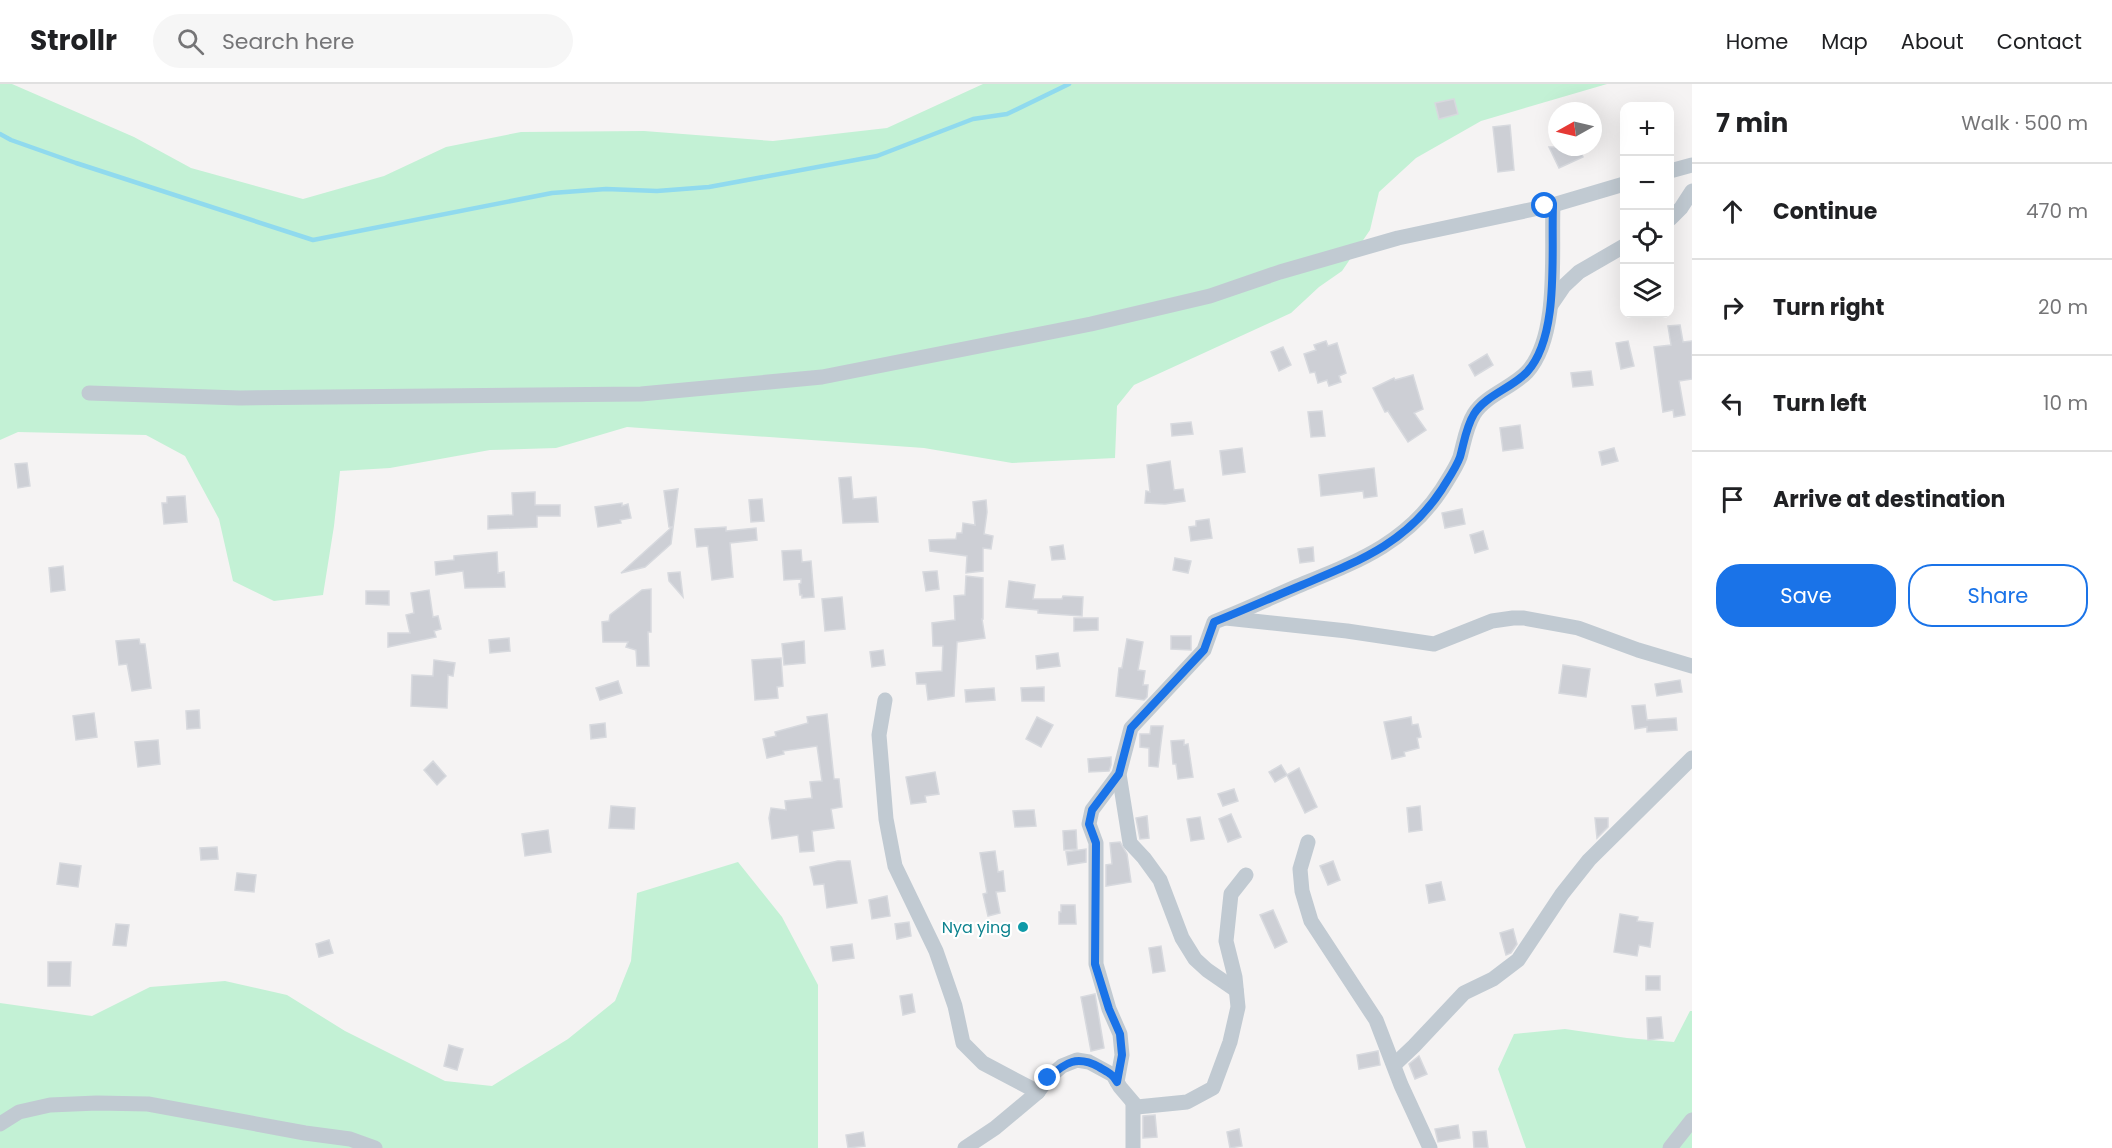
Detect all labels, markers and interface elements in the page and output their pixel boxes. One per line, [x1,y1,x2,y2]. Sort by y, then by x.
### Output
search box [153,14,573,68]
text: Strollr [30,21,117,60]
icon: search [174,25,207,58]
text: Search here [222,26,354,57]
text: Home [1726,27,1788,56]
text: Map [1821,27,1868,56]
text: About [1901,27,1964,56]
text: Contact [1997,27,2082,56]
north arrow [1548,102,1602,156]
map controls [1620,102,1674,318]
button: + [1620,102,1674,156]
text: 7 min [1716,105,1788,141]
text: Walk · 500 m [1961,109,2088,137]
button: − [1620,156,1674,210]
route start [1531,192,1557,218]
icon: ahead [1716,195,1749,228]
text: Continue [1773,196,1877,227]
text: 470 m [2026,197,2088,225]
button: locate [1620,210,1674,264]
button: layers [1620,264,1674,318]
icon: right [1716,291,1749,324]
text: Turn right [1773,292,1884,323]
text: 20 m [2038,293,2088,321]
icon: left [1716,387,1749,420]
text: Turn left [1773,388,1867,419]
text: 10 m [2043,389,2088,417]
icon: arrive [1716,483,1749,516]
text: Arrive at destination [1773,484,2005,515]
button: Save [1716,564,1896,627]
button: Share [1908,564,2088,627]
place label: Nya ying [942,916,1011,939]
marker: Nya ying [1016,920,1030,934]
route end [1034,1064,1060,1090]

